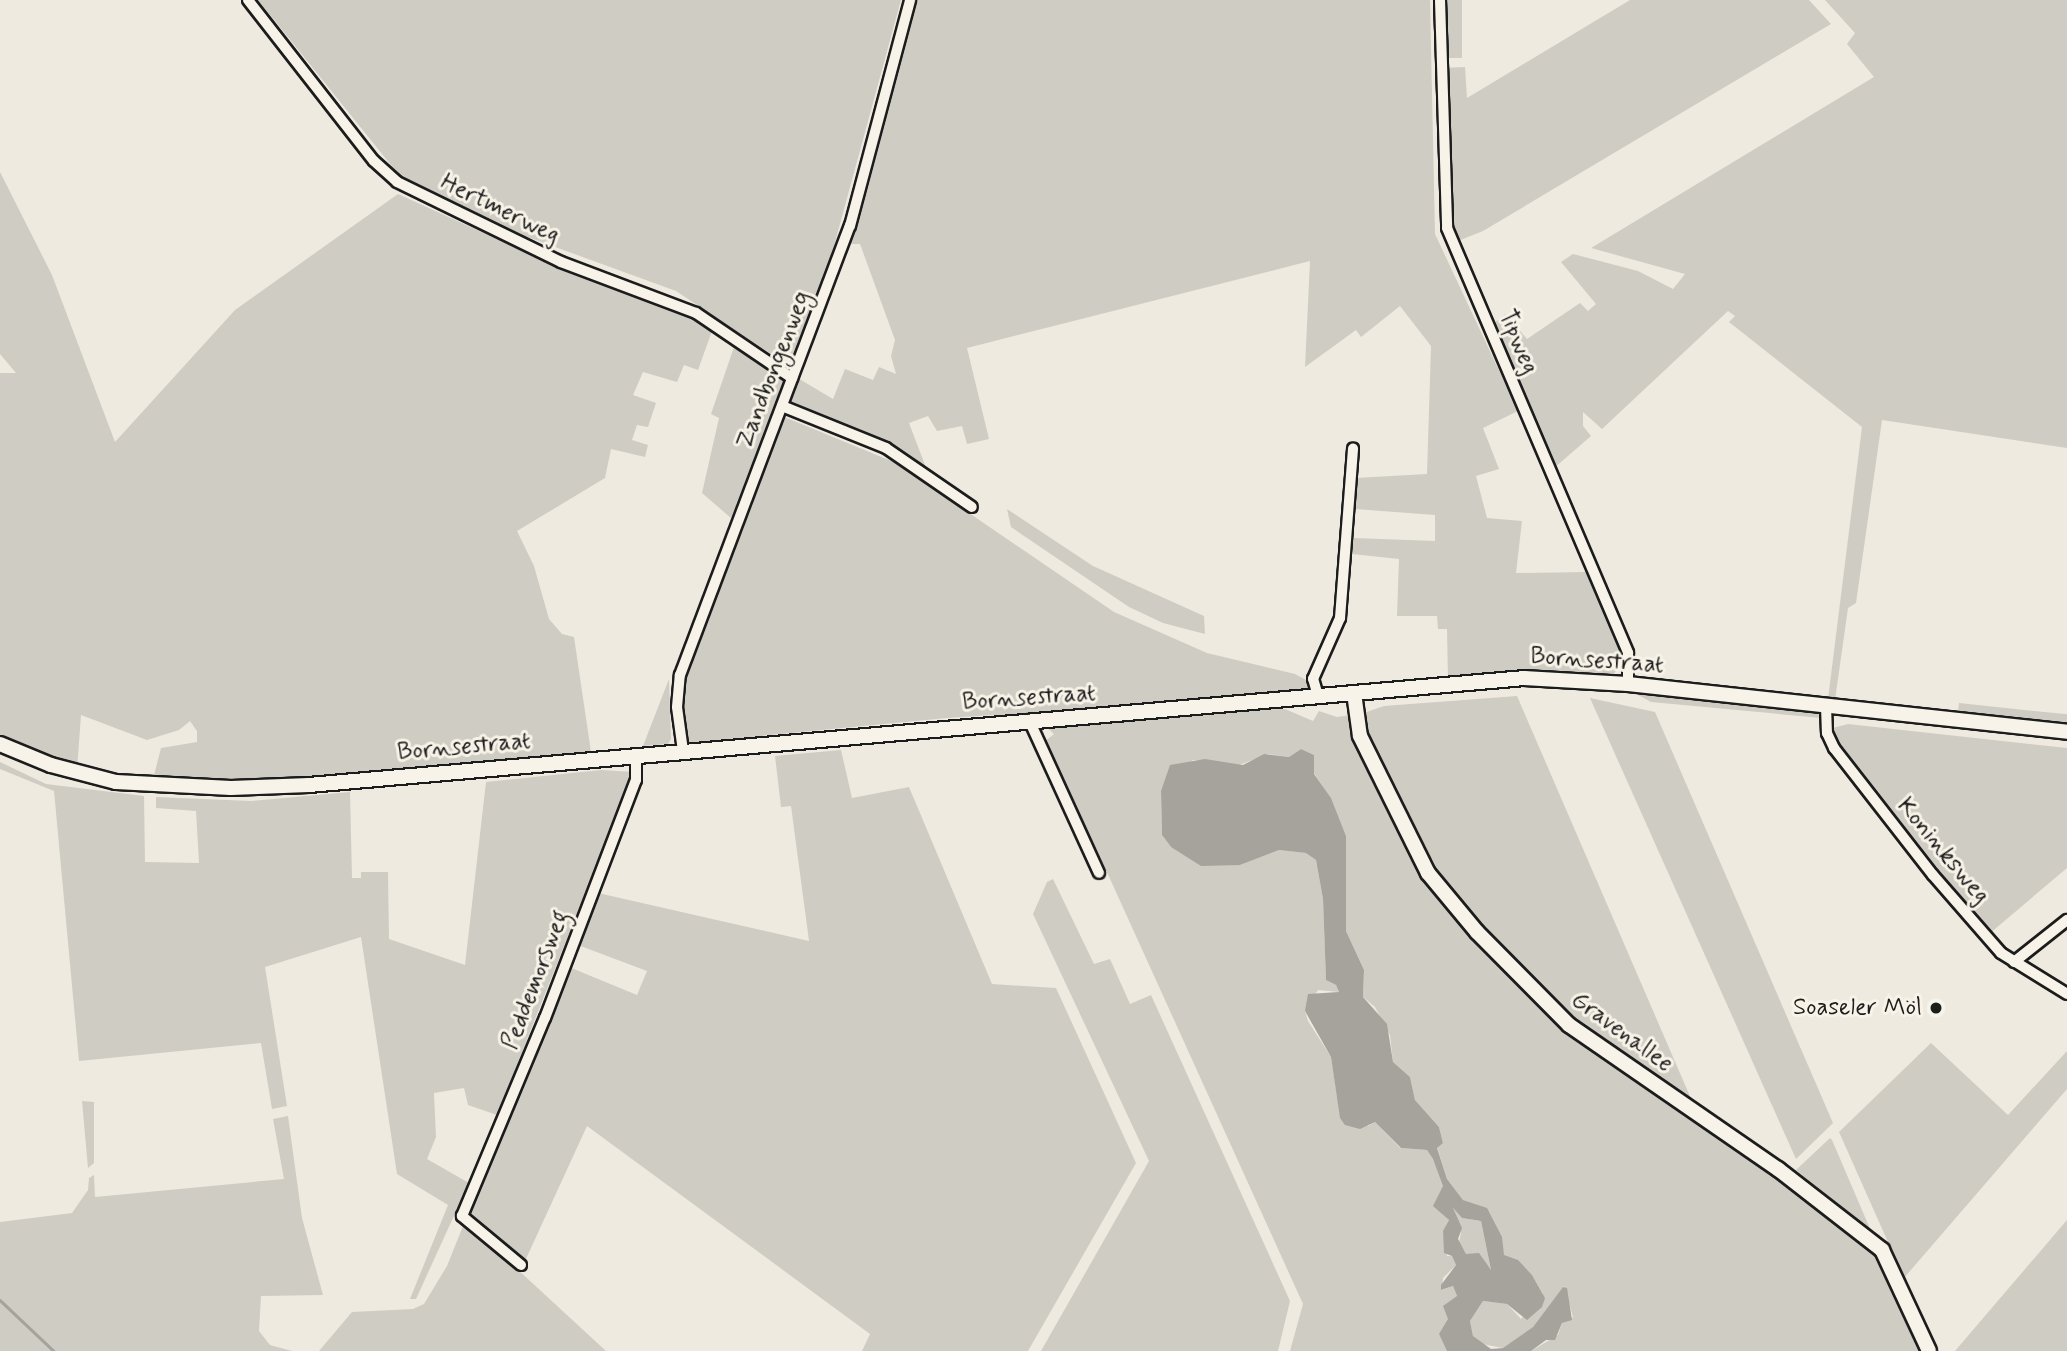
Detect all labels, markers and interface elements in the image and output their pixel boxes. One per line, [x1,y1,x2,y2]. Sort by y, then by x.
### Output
street label: Hertmerweg [436,168,564,250]
street label: Zandbongenweg [731,287,817,453]
street label: Tipweg [1492,305,1544,379]
street label: Bornsestraat [1529,642,1665,680]
street label: Bornsestraat [961,679,1097,717]
street label: Bornsestraat [396,727,532,767]
street label: Koninksweg [1890,792,1996,910]
street label: Peddemorsweg [496,906,576,1054]
street label: Gravenallee [1565,985,1679,1079]
place label: Soaseler Möl [1794,994,1922,1022]
marker: Soaseler Möl [1928,1000,1944,1016]

